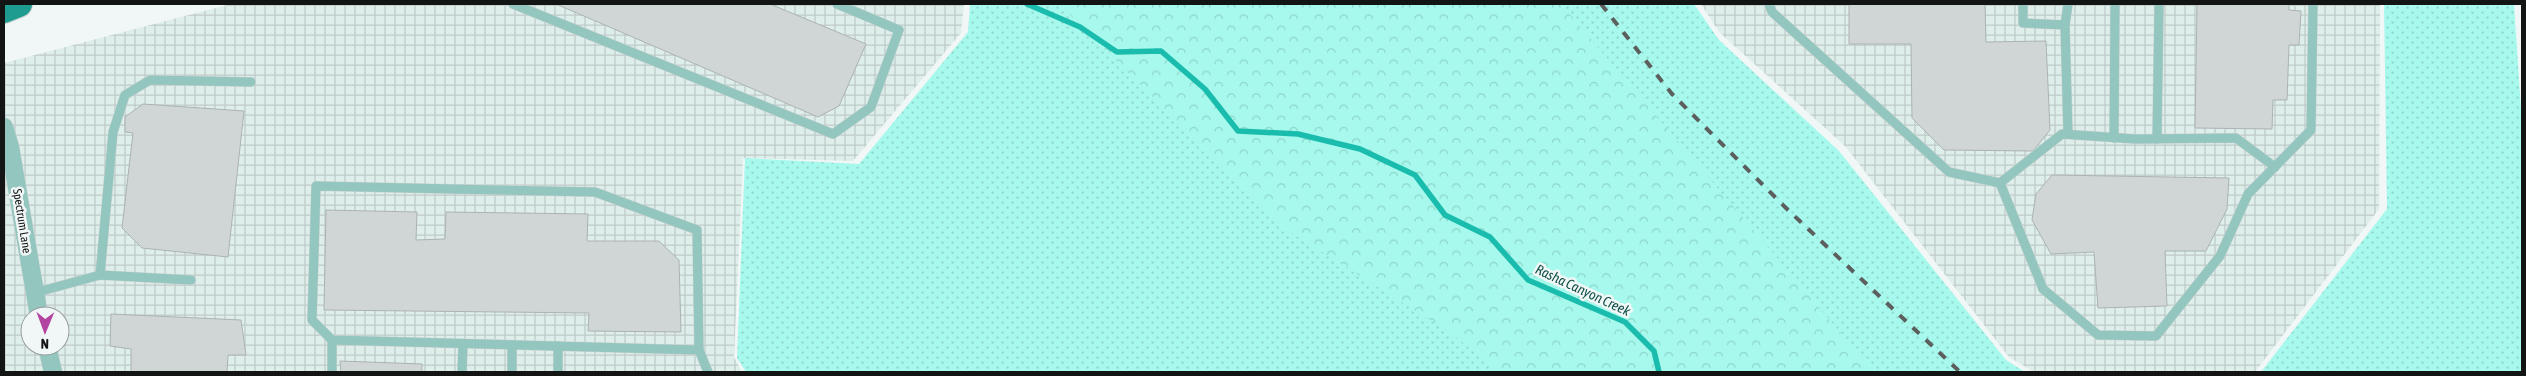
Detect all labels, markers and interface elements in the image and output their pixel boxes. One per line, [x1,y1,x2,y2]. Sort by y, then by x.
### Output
street label: Spectrum Lane [10,188,34,254]
water label: Rasha Canyon Creek [1533,261,1634,319]
north arrow [20,306,70,356]
text: N [41,336,49,352]

